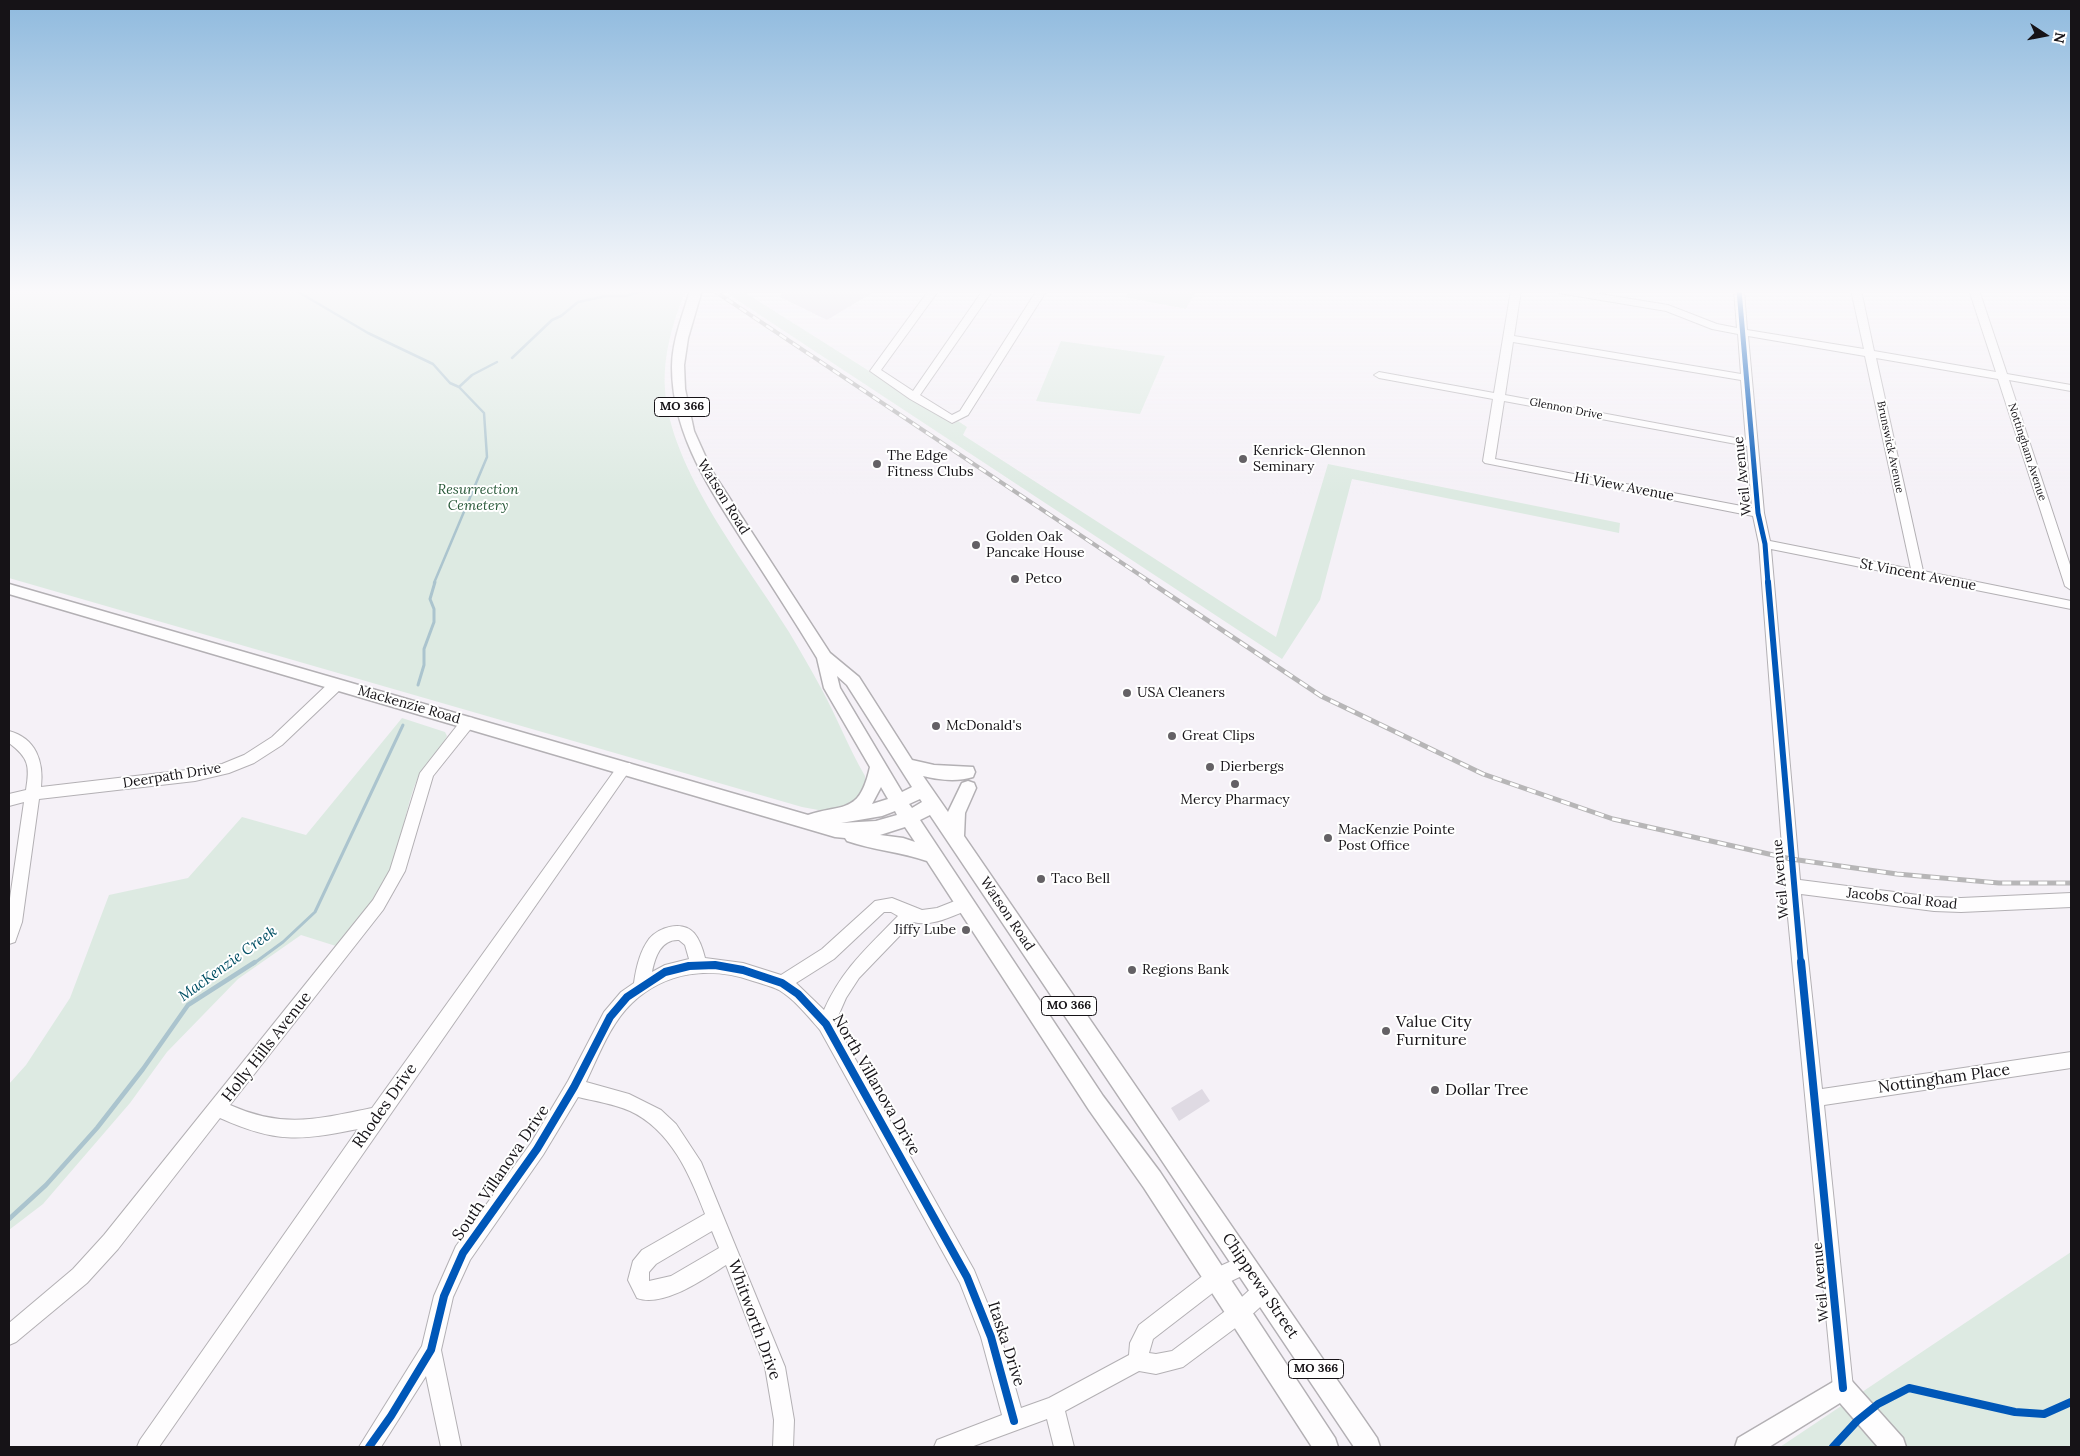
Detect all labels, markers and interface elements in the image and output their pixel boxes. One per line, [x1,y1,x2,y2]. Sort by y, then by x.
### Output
north arrow [2020,10,2070,60]
text: N [2050,31,2070,45]
street label: Glennon Drive [1528,395,1604,423]
road number: MO 366 [654,398,710,417]
street label: Brunswick Avenue [1874,400,1906,494]
street label: Nottingham Avenue [2005,402,2049,502]
street label: Weil Avenue [1730,435,1756,517]
place label: Kenrick-Glennon Seminary [1253,443,1366,476]
place label: The Edge Fitness Clubs [887,448,973,481]
marker: Kenrick-Glennon Seminary [1237,453,1249,465]
street label: Watson Road [693,456,753,538]
marker: The Edge Fitness Clubs [871,458,883,470]
street label: Hi View Avenue [1573,469,1675,505]
park label: Resurrection Cemetery [437,482,519,514]
place label: Golden Oak Pancake House [986,529,1085,562]
marker: Golden Oak Pancake House [970,539,982,551]
street label: St Vincent Avenue [1858,555,1978,595]
place label: Petco [1025,571,1062,587]
marker: Petco [1009,573,1021,585]
street label: Mackenzie Road [356,682,462,728]
place label: USA Cleaners [1137,685,1225,701]
marker: USA Cleaners [1121,687,1133,699]
place label: McDonald's [946,718,1022,734]
marker: McDonald's [930,720,942,732]
place label: Great Clips [1182,728,1255,744]
marker: Great Clips [1166,730,1178,742]
place label: Dierbergs [1220,759,1284,775]
street label: Deerpath Drive [122,760,222,792]
marker: Dierbergs [1204,761,1216,773]
marker: Mercy Pharmacy [1229,778,1241,790]
place label: Mercy Pharmacy [1180,792,1290,808]
place label: MacKenzie Pointe Post Office [1338,822,1455,854]
marker: MacKenzie Pointe Post Office [1322,832,1334,844]
street label: Weil Avenue [1769,838,1793,920]
place label: Taco Bell [1051,871,1110,887]
marker: Taco Bell [1035,873,1047,885]
street label: Watson Road [976,874,1038,954]
street label: Jacobs Coal Road [1846,885,1958,913]
water label: MacKenzie Creek [176,922,280,1006]
place label: Jiffy Lube [894,922,956,938]
marker: Jiffy Lube [960,924,972,936]
place label: Regions Bank [1142,962,1229,978]
marker: Regions Bank [1126,964,1138,976]
street label: Holly Hills Avenue [218,988,316,1106]
road number: MO 366 [1042,996,1096,1016]
street label: North Villanova Drive [828,1011,924,1159]
place label: Value City Furniture [1396,1012,1472,1050]
marker: Value City Furniture [1380,1025,1392,1037]
street label: Rhodes Drive [349,1060,421,1152]
street label: Nottingham Place [1877,1060,2011,1098]
place label: Dollar Tree [1445,1080,1528,1100]
marker: Dollar Tree [1429,1084,1441,1096]
street label: South Villanova Drive [449,1102,553,1244]
street label: Chippewa Street [1218,1229,1302,1343]
street label: Weil Avenue [1809,1241,1833,1323]
street label: Whitworth Drive [723,1257,785,1383]
street label: Itaska Drive [983,1299,1029,1389]
road number: MO 366 [1288,1360,1344,1378]

